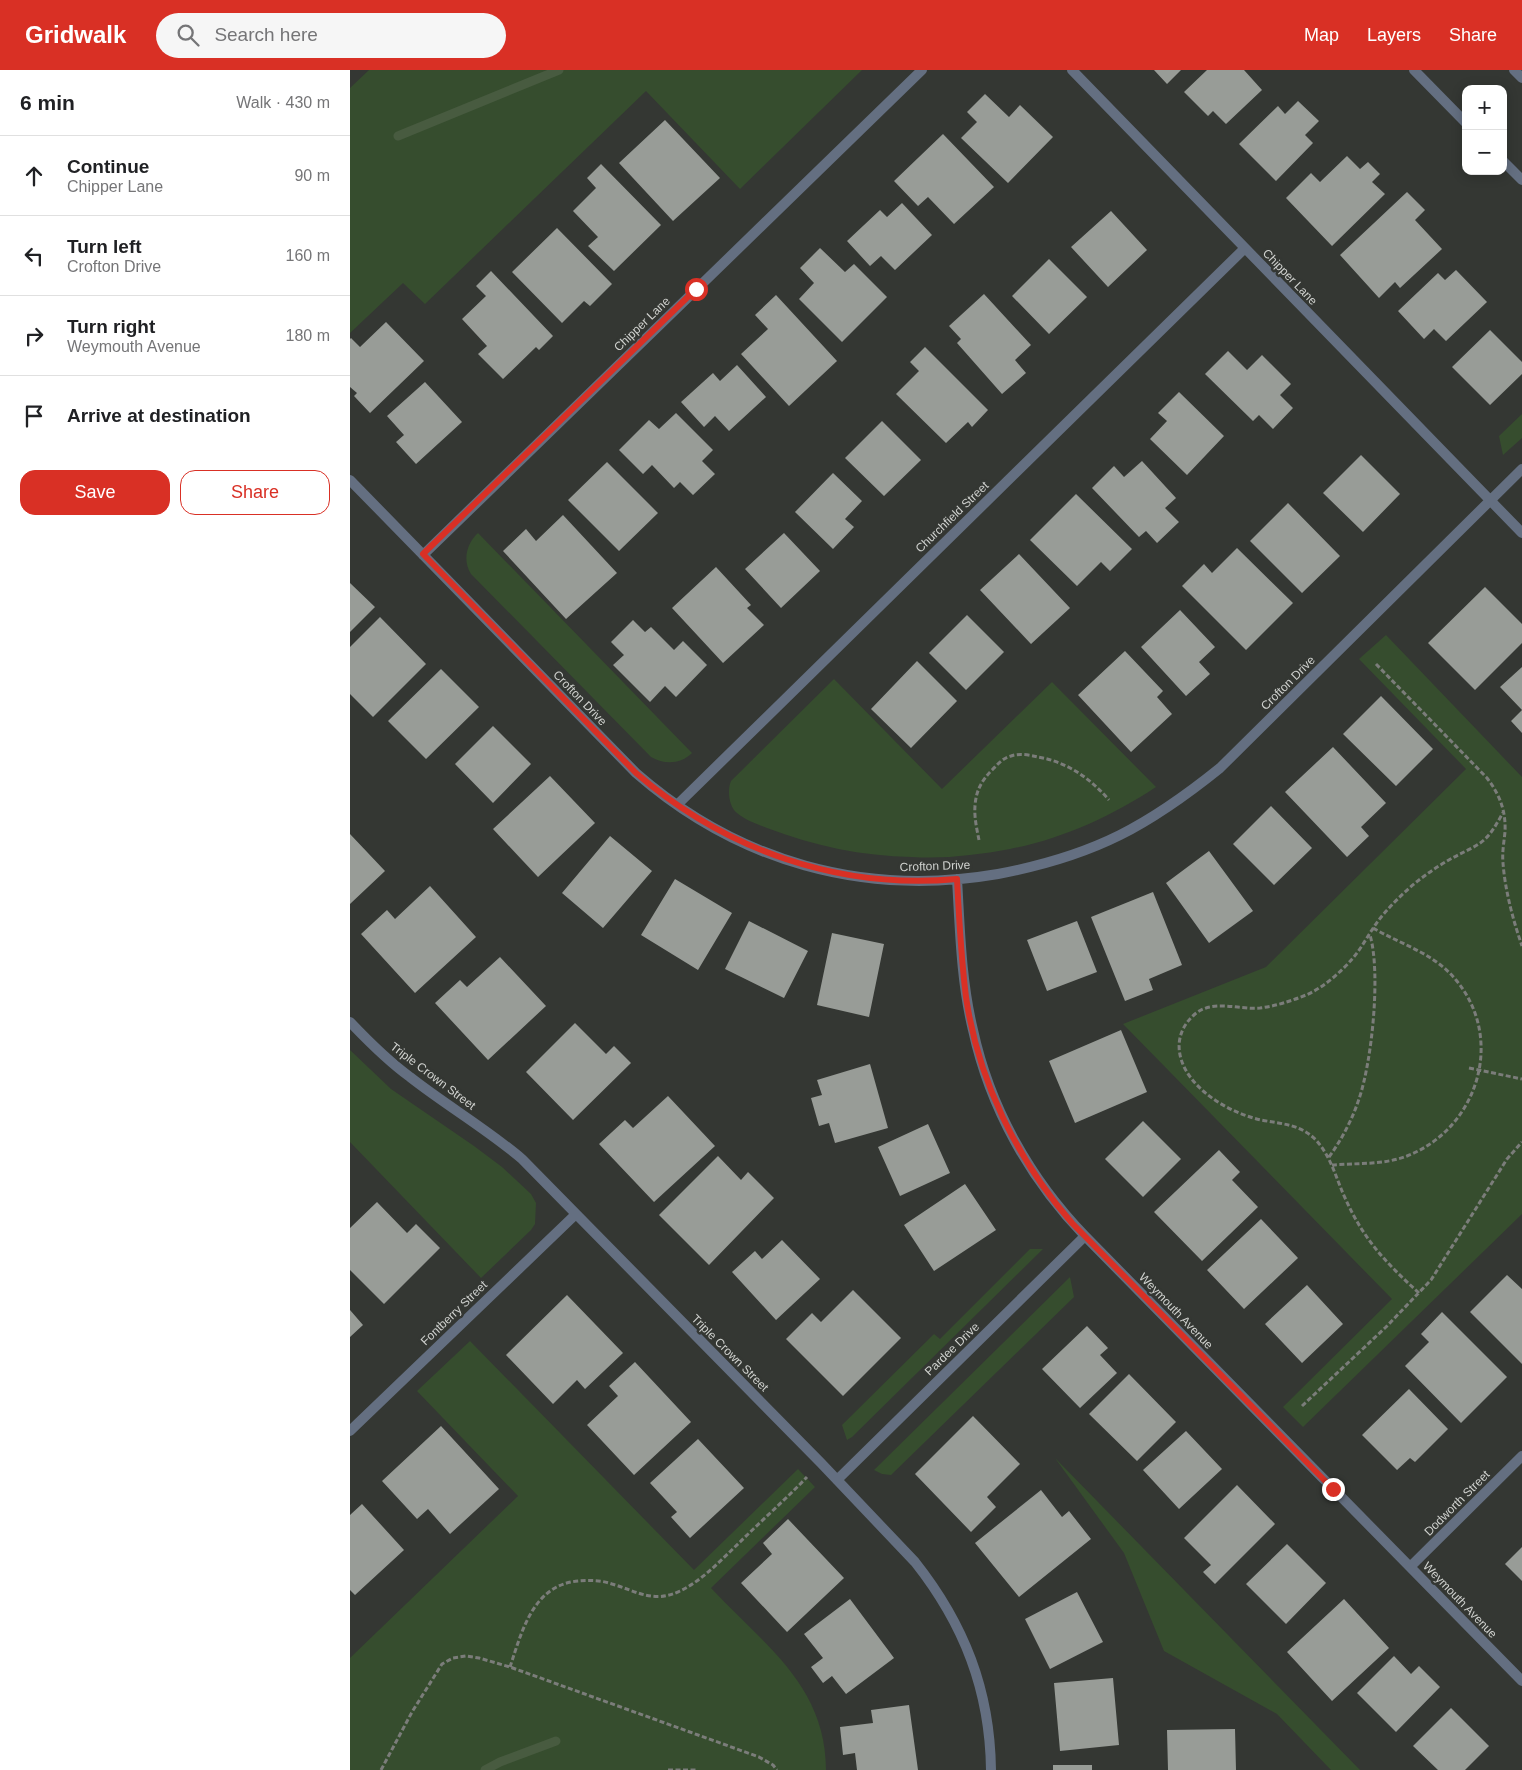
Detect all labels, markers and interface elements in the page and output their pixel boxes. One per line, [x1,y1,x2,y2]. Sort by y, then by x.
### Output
search box [156,13,506,58]
text: Gridwalk [25,21,126,48]
icon: search [174,21,202,49]
text: Search here [214,24,318,45]
text: Map [1304,25,1339,45]
text: Layers [1367,25,1421,45]
text: Share [1449,25,1497,45]
map controls [1462,85,1507,175]
button: + [1462,85,1507,130]
text: 6 min [20,91,75,114]
text: Walk · 430 m [236,94,330,111]
button: − [1462,130,1507,175]
text: Continue [67,156,149,177]
icon: ahead [20,162,48,190]
text: 90 m [294,167,330,184]
text: Chipper Lane [67,178,163,195]
text: Turn left [67,236,142,257]
icon: left [20,242,48,270]
street label: Chipper Lane [1260,246,1320,308]
text: 160 m [286,247,330,264]
text: Crofton Drive [67,258,161,275]
route start [685,278,708,301]
street label: Chipper Lane [611,294,673,354]
text: Turn right [67,316,155,337]
icon: right [20,322,48,350]
text: 180 m [286,327,330,344]
text: Weymouth Avenue [67,338,201,355]
icon: arrive [20,402,48,430]
text: Arrive at destination [67,405,251,426]
button: Save [20,470,170,515]
button: Share [180,470,330,515]
street label: Churchfield Street [913,478,992,555]
street label: Crofton Drive [1258,653,1318,713]
street label: Crofton Drive [550,668,610,729]
street label: Crofton Drive [899,858,971,874]
street label: Triple Crown Street [388,1039,479,1113]
street label: Weymouth Avenue [1136,1270,1216,1352]
street label: Fontberry Street [418,1277,491,1348]
street label: Triple Crown Street [689,1312,772,1395]
street label: Pardee Drive [922,1319,982,1378]
street label: Dodworth Street [1421,1467,1493,1539]
route end [1322,1478,1345,1501]
street label: Weymouth Avenue [1420,1559,1500,1641]

